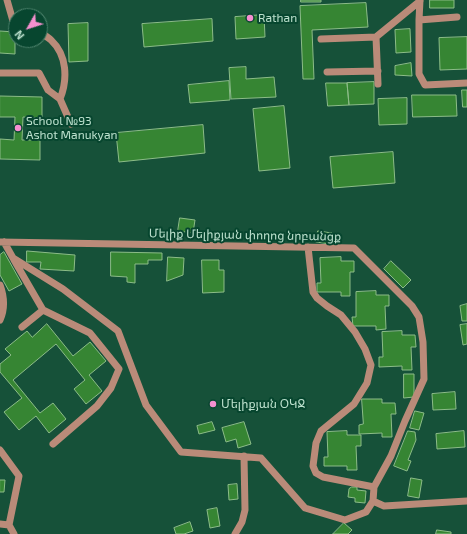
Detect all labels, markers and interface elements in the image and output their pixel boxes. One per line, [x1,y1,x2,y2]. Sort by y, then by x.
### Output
north arrow [8,8,48,48]
place label: Rathan [258,11,297,25]
marker: Rathan [245,13,255,23]
text: N [12,28,27,42]
place label: School №93 Ashot Manukyan [26,114,117,142]
marker: School №93 Ashot Manukyan [13,123,23,133]
street label: Մելիք Մելիքյան փողոց նրբանցք [149,226,341,244]
place label: Մելիքյան ՕԿՋ [221,397,305,411]
marker: Մելիքյան ՕԿՋ [208,399,218,409]

